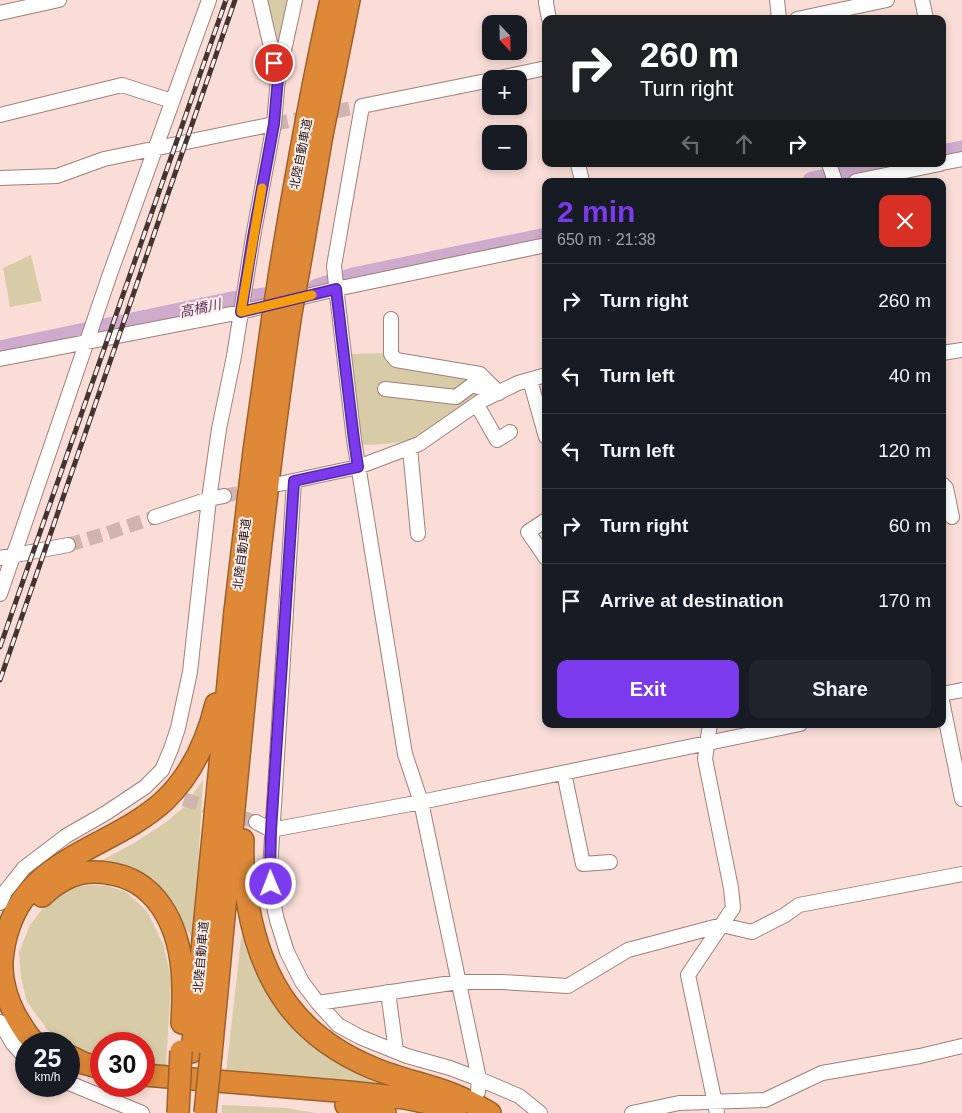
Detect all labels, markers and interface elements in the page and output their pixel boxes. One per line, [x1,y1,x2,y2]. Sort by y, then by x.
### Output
north arrow [482,15,528,60]
map controls [482,15,527,170]
icon: right [557,35,622,100]
text: 260 m [640,35,739,74]
pin [253,42,295,84]
icon: arrive [260,49,288,77]
button: + [482,70,527,115]
text: Turn right [640,76,733,101]
street label: 北陸自動車道 [287,117,315,191]
button: − [482,125,527,170]
icon: left [677,130,705,158]
icon: ahead [730,130,758,158]
icon: right [783,130,811,158]
text: 2 min [557,195,635,228]
button: close [879,195,931,247]
text: 650 m · 21:38 [557,231,656,248]
icon: right [557,287,585,315]
text: Turn right [600,290,688,311]
text: 260 m [878,290,931,311]
water label: 高橋川 [178,295,224,320]
icon: left [557,362,585,390]
text: Turn left [600,365,675,386]
text: 40 m [889,365,931,386]
icon: left [557,437,585,465]
text: Turn left [600,440,675,461]
text: 120 m [878,440,931,461]
icon: right [557,512,585,540]
text: Turn right [600,515,688,536]
text: 60 m [889,515,931,536]
street label: 北陸自動車道 [231,517,253,591]
icon: arrive [557,587,585,615]
text: Arrive at destination [600,590,784,611]
text: 170 m [878,590,931,611]
button: Exit [557,660,739,718]
button: Share [749,660,931,718]
position arrow [244,857,296,909]
street label: 北陸自動車道 [191,921,211,993]
speed limit sign: 30 [90,1032,155,1097]
text: 25 [34,1044,61,1072]
text: km/h [34,1070,61,1084]

